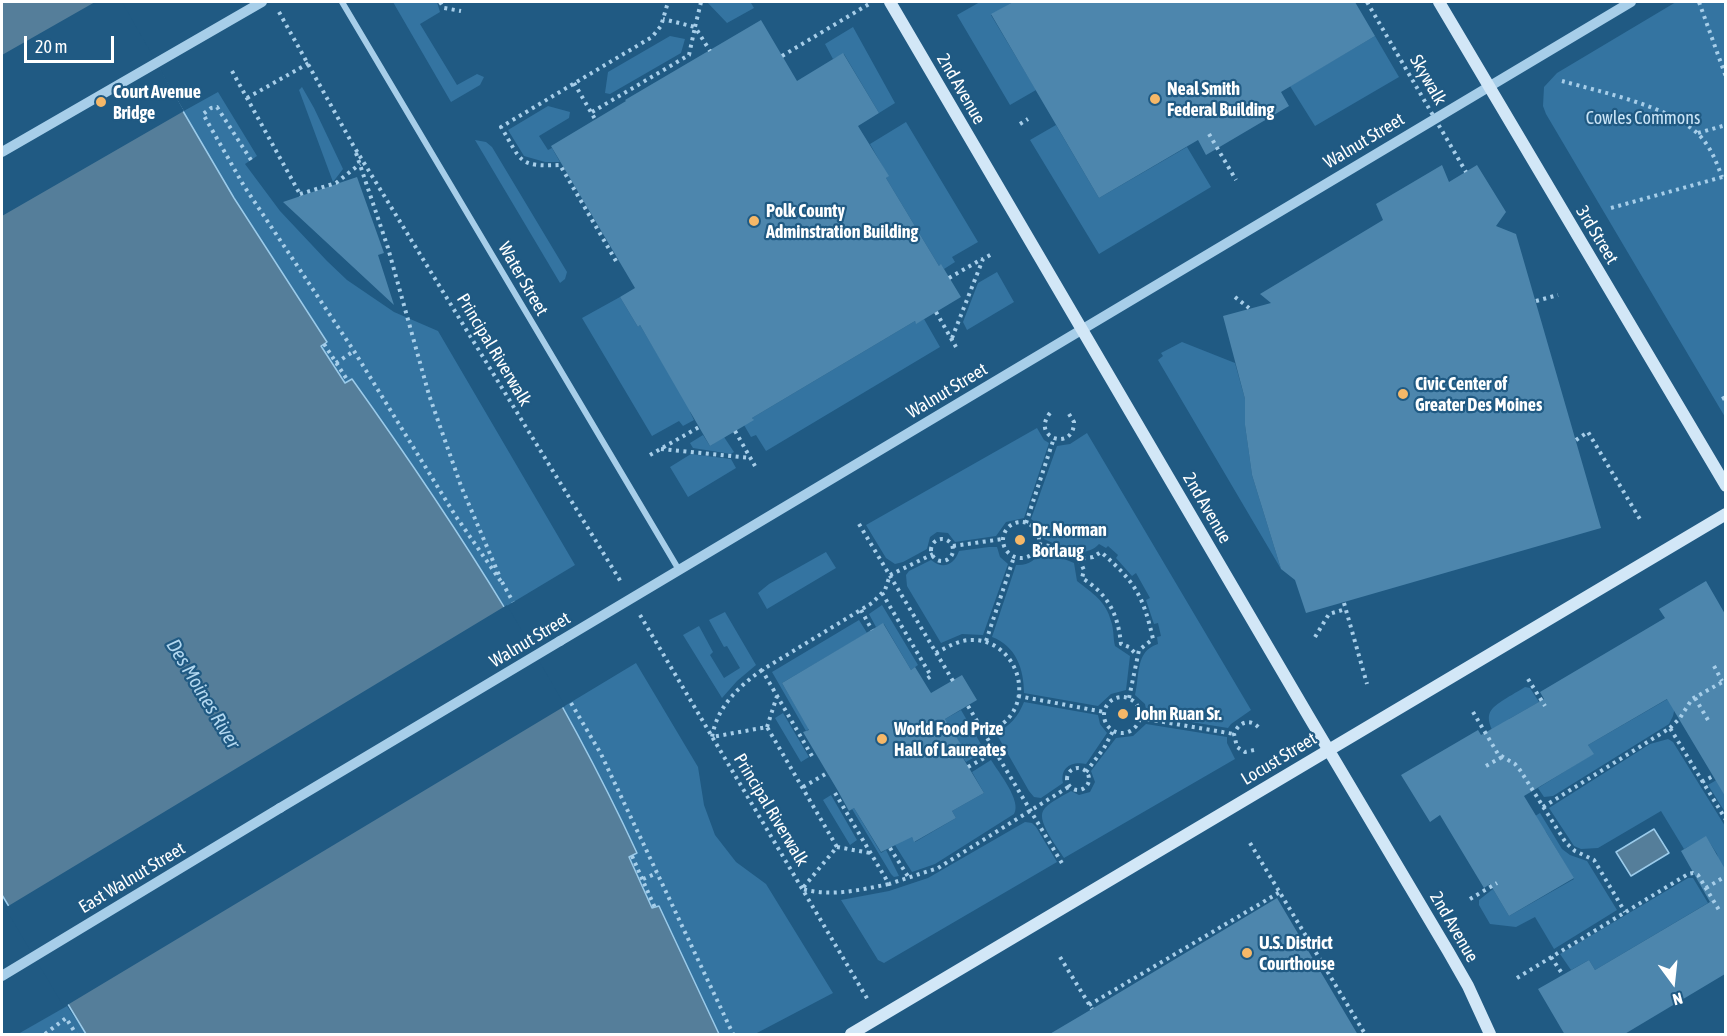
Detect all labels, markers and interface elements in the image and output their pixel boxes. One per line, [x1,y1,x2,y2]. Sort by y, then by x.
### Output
scale bar [27,24,117,62]
text: 20 m [35,36,67,57]
street label: 2nd Avenue [932,50,990,128]
street label: Skywalk [1405,51,1451,109]
place label: Neal Smith Federal Building [1167,78,1274,121]
place label: Court Avenue Bridge [113,81,201,124]
marker: Neal Smith Federal Building [1148,92,1162,106]
marker: Court Avenue Bridge [94,95,108,109]
park label: Cowles Commons [1586,107,1700,129]
street label: Walnut Street [1320,109,1408,173]
place label: Polk County Adminstration Building [766,200,918,242]
street label: 3rd Street [1571,202,1623,268]
marker: Polk County Adminstration Building [747,214,761,228]
street label: Water Street [493,238,553,320]
street label: Principal Riverwalk [452,290,536,410]
street label: Walnut Street [903,359,991,423]
place label: Civic Center of Greater Des Moines [1415,373,1542,416]
marker: Civic Center of Greater Des Moines [1396,387,1410,401]
street label: 2nd Avenue [1178,469,1236,547]
place label: Dr. Norman Borlaug [1032,519,1107,562]
marker: Dr. Norman Borlaug [1013,533,1027,547]
street label: Walnut Street [486,608,574,672]
water label: Des Moines River [161,635,245,753]
place label: John Ruan Sr. [1135,703,1222,725]
marker: John Ruan Sr. [1116,707,1130,721]
place label: World Food Prize Hall of Laureates [894,718,1006,760]
street label: Locust Street [1237,728,1321,790]
marker: World Food Prize Hall of Laureates [875,732,889,746]
street label: Principal Riverwalk [729,750,813,870]
street label: East Walnut Street [75,838,189,918]
street label: 2nd Avenue [1425,888,1483,966]
place label: U.S. District Courthouse [1259,932,1335,974]
marker: U.S. District Courthouse [1240,946,1254,960]
north arrow [1643,952,1703,1012]
text: N [1671,989,1685,1009]

